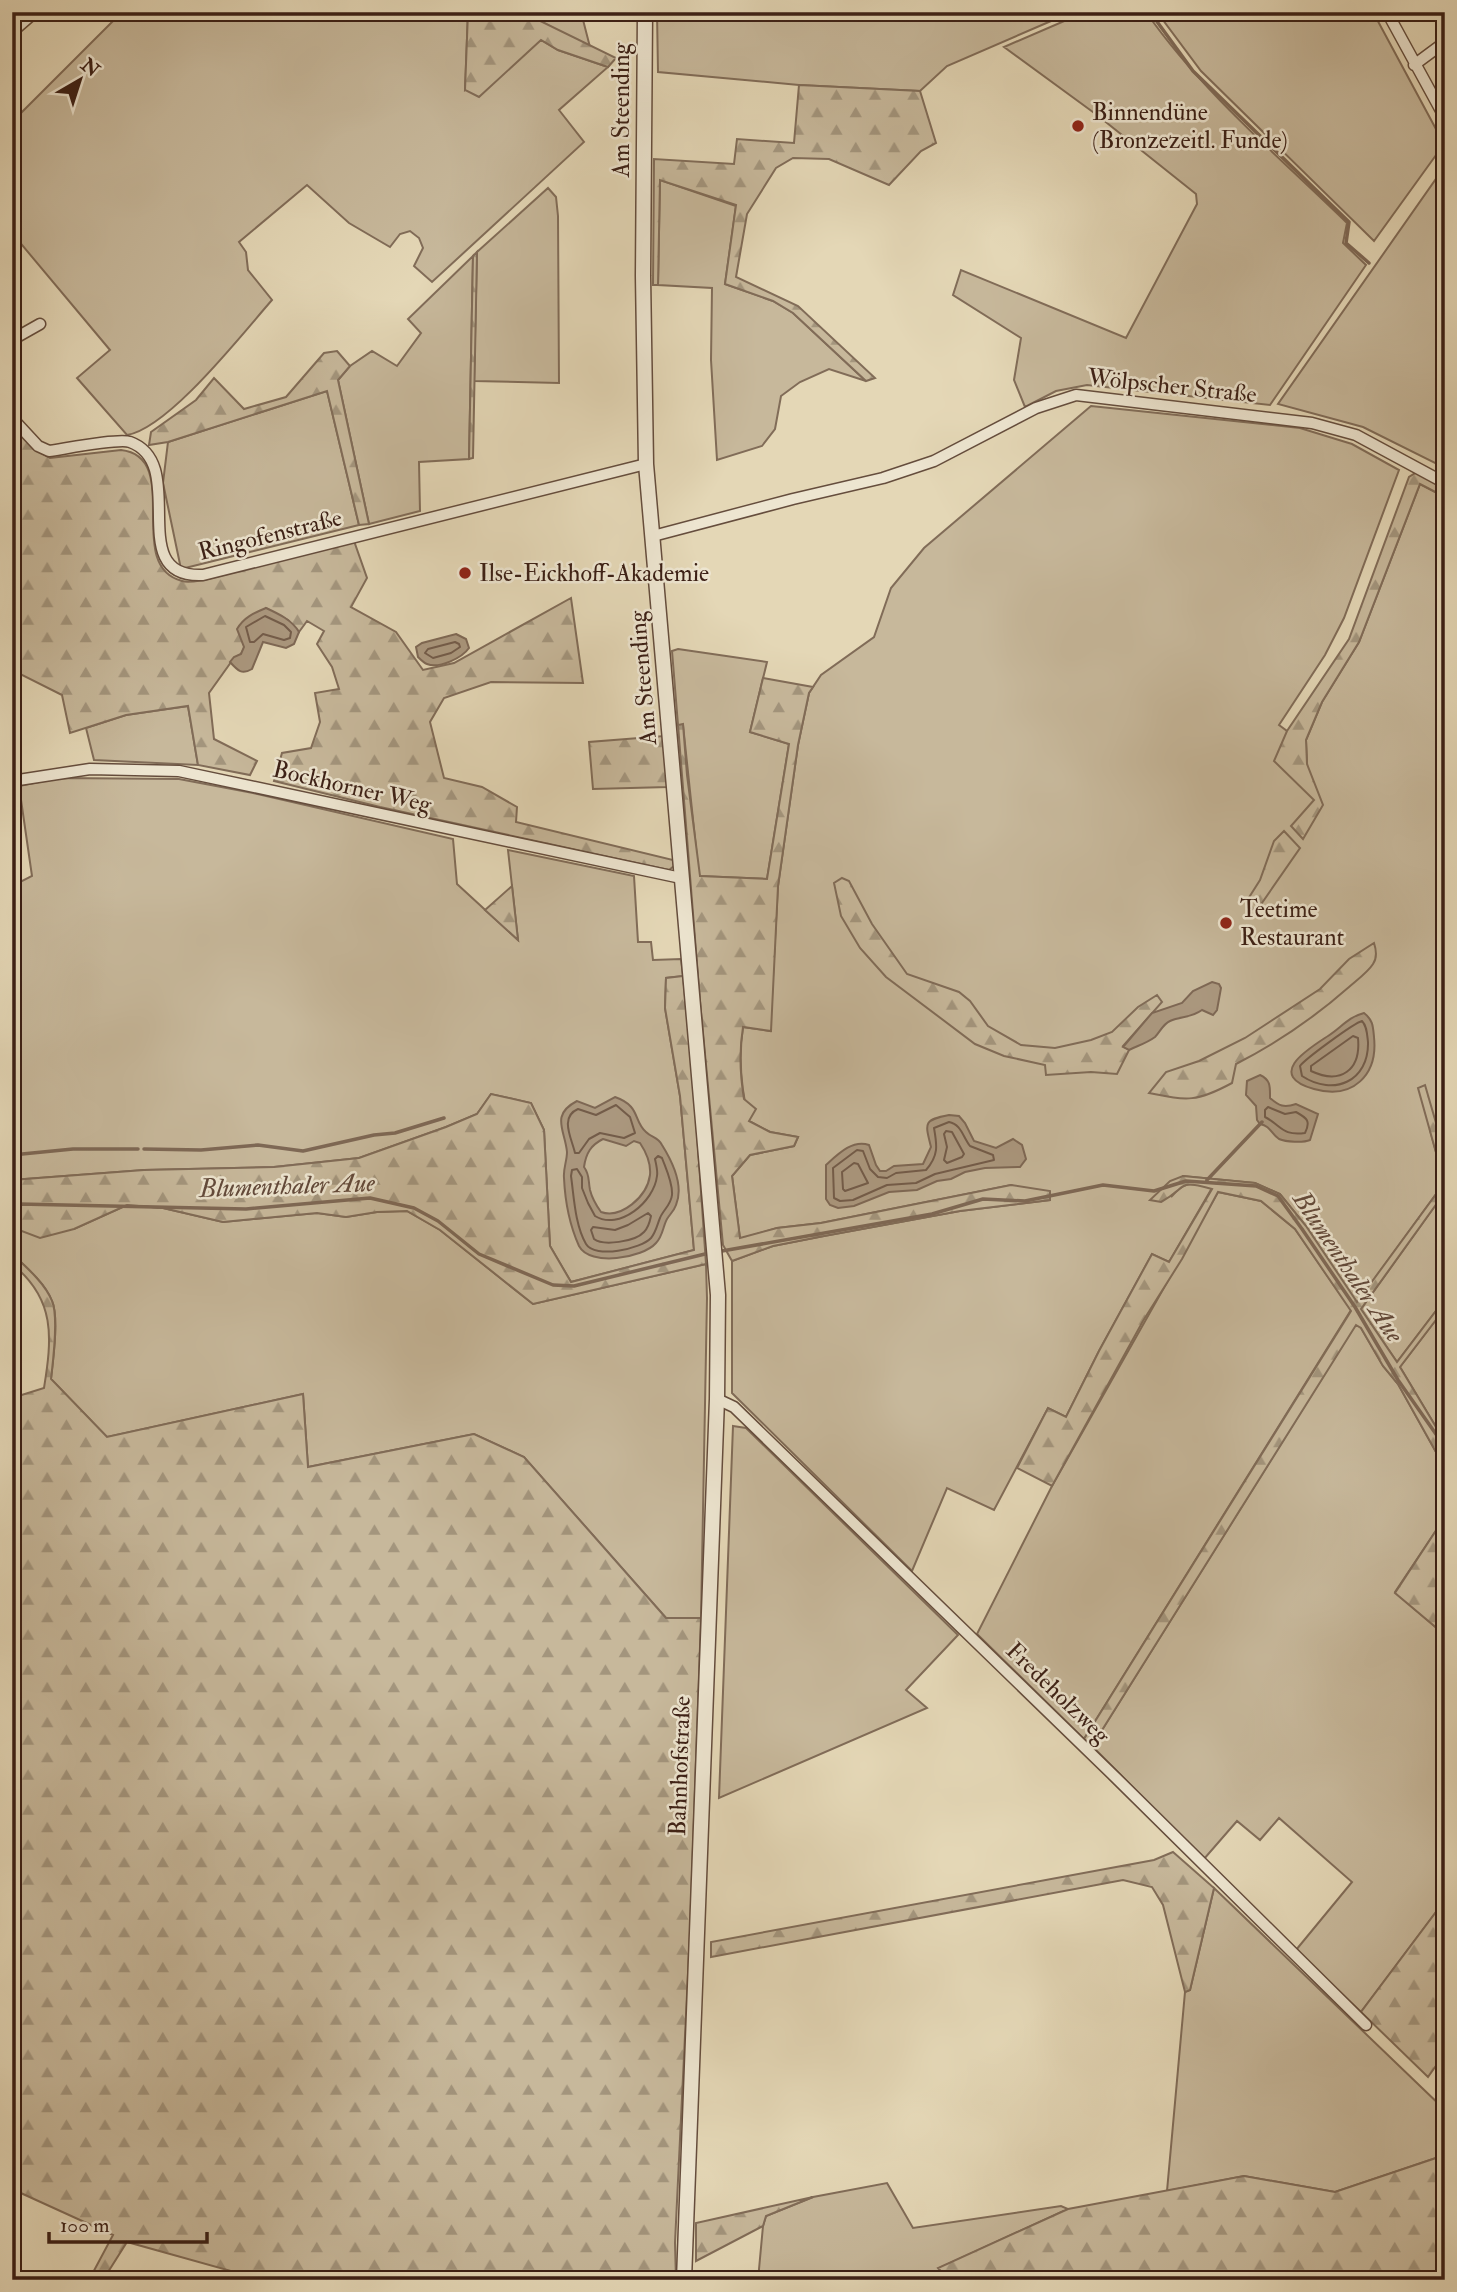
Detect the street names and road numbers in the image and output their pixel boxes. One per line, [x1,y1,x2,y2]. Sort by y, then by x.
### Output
street label: Am Steending [606,41,637,178]
street label: Wölpscher Straße [1085,362,1258,410]
street label: Ringofenstraße [195,502,345,568]
street label: Am Steending [622,608,664,747]
street label: Bockhorner Weg [270,754,436,821]
street label: Fredeholzweg [999,1636,1118,1751]
street label: Bahnhofstraße [662,1695,698,1837]

